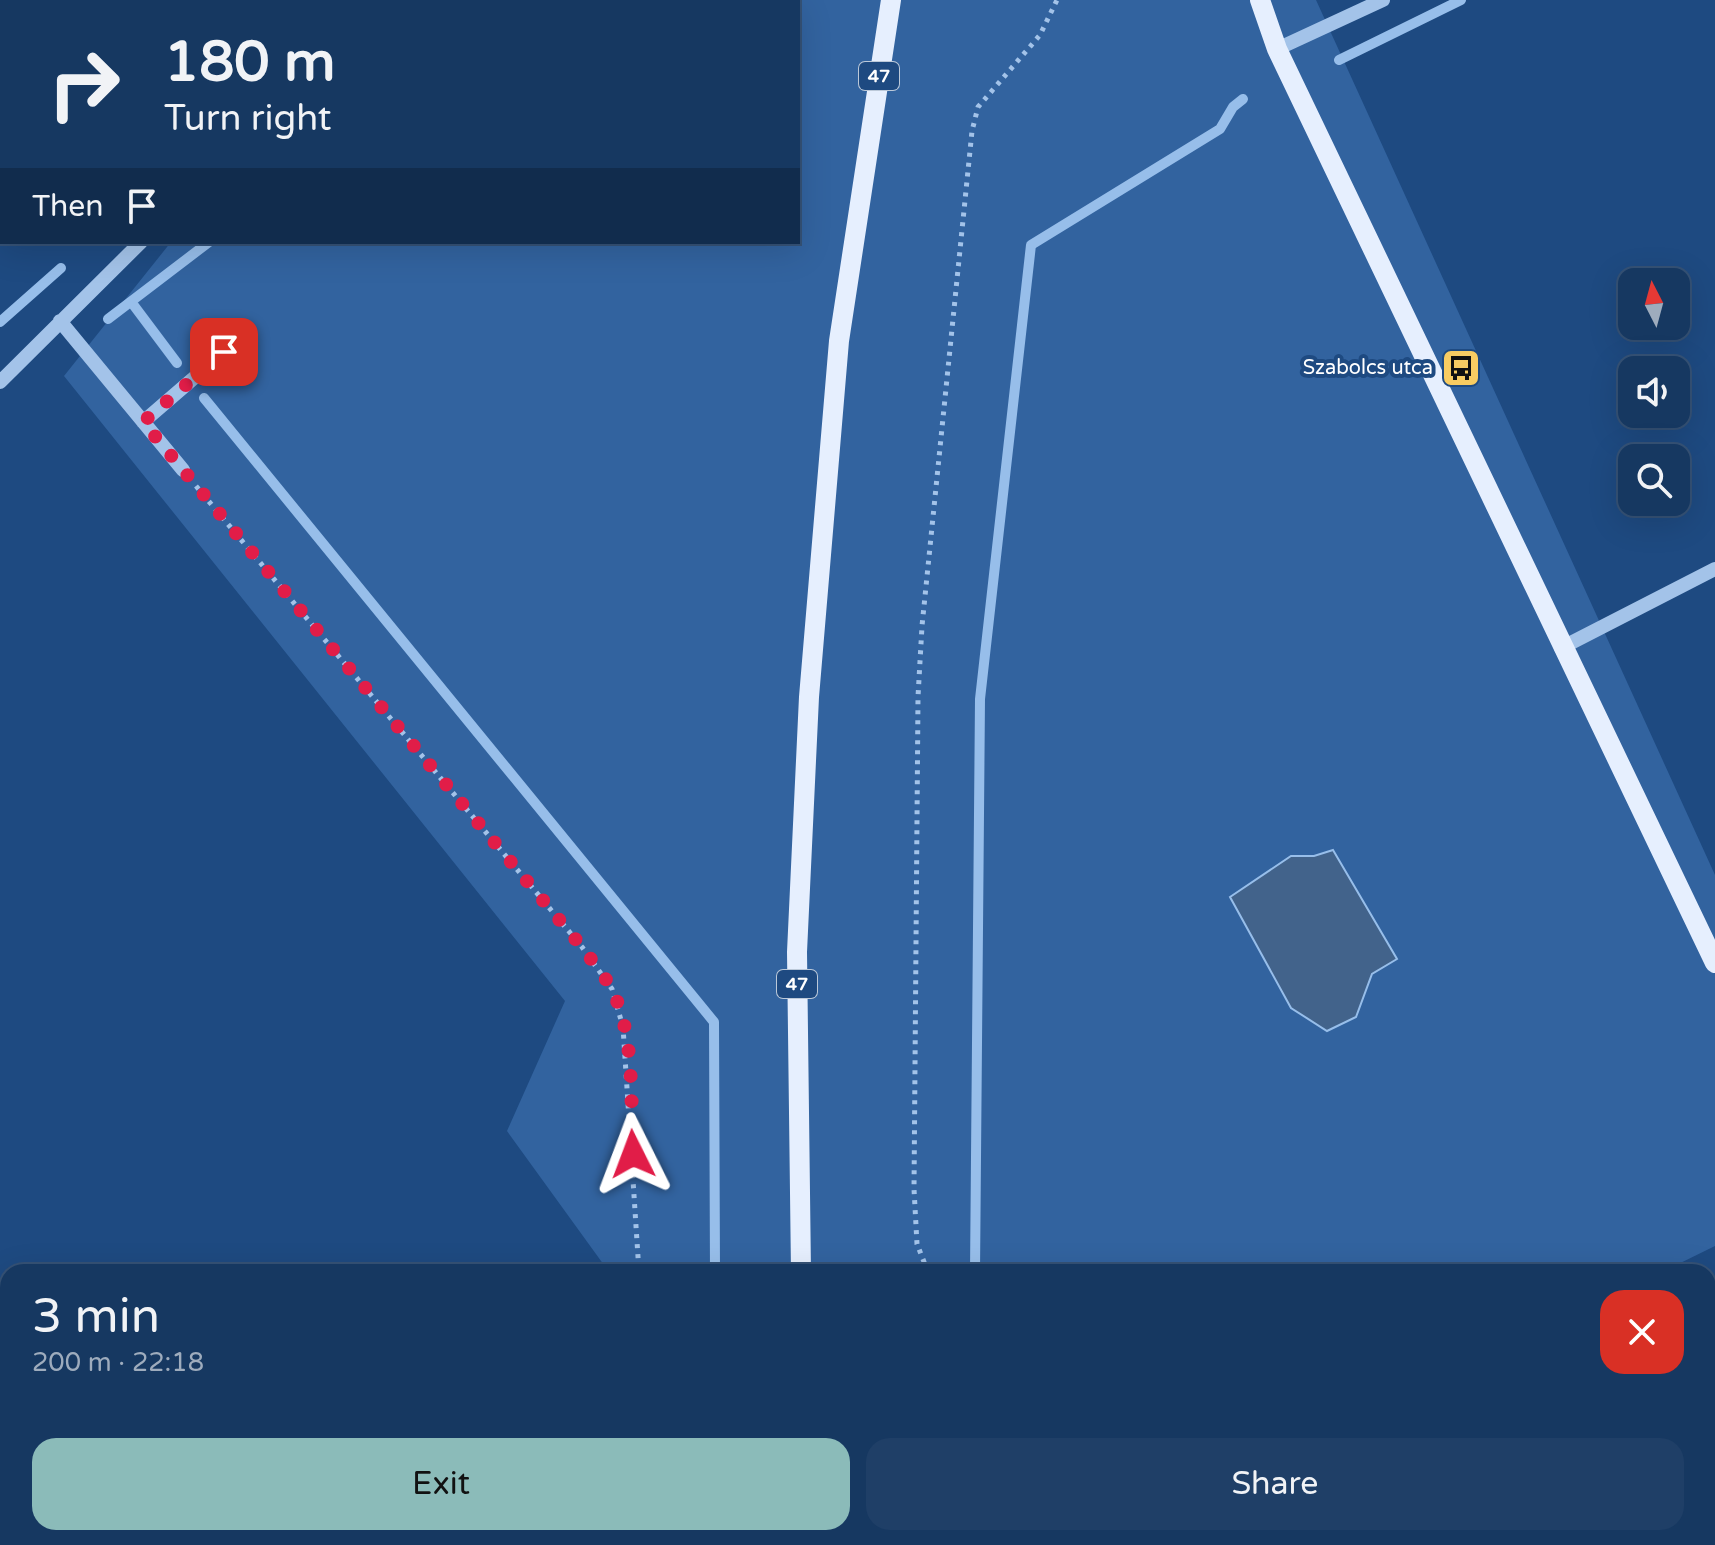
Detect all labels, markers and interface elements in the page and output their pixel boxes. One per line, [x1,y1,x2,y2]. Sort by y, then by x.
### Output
text: 180 m [164,29,335,96]
icon: right [32,32,136,136]
road number: 47 [859,62,899,90]
text: Turn right [164,97,331,140]
icon: arrive [120,184,164,228]
text: Then [32,188,104,225]
north arrow [1618,268,1690,340]
map controls [1618,268,1690,516]
pin [190,318,258,386]
icon: arrive [202,330,246,374]
bus stop icon: Szabolcs utca [1440,347,1482,389]
place label: Szabolcs utca [1303,356,1433,380]
button: sound [1618,356,1690,428]
button: search [1618,444,1690,516]
road number: 47 [777,970,817,998]
position arrow [591,1112,675,1196]
text: 3 min [32,1288,160,1346]
button: close [1600,1290,1684,1374]
text: 200 m · 22:18 [32,1347,204,1378]
button: Exit [32,1438,850,1530]
button: Share [866,1438,1684,1530]

